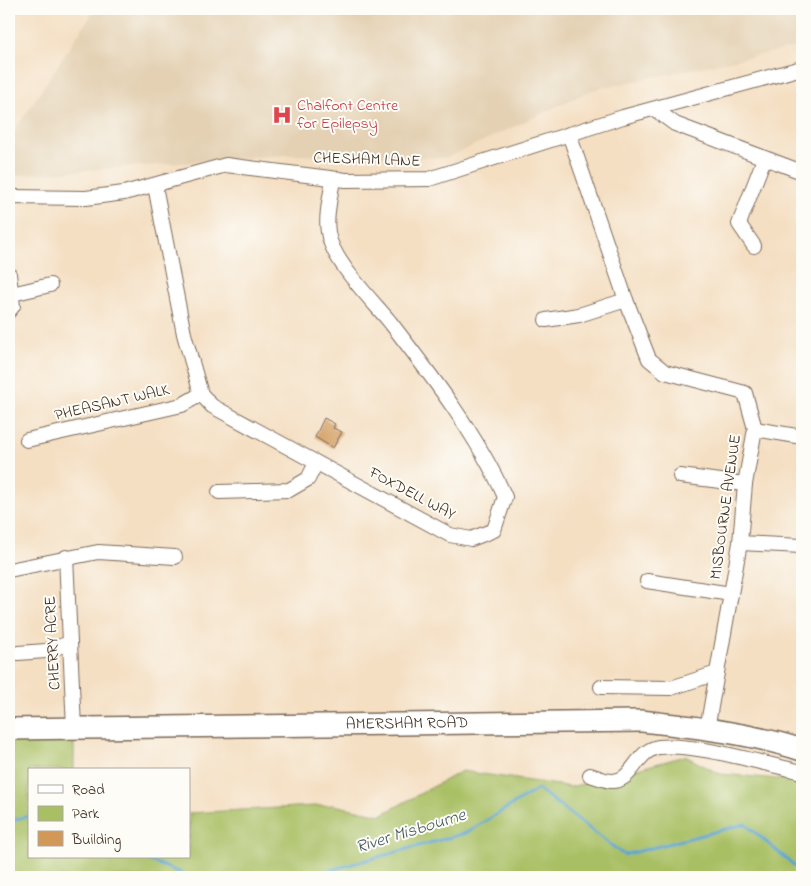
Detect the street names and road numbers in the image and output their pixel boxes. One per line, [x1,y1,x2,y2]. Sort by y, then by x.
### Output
street label: CHESHAM LANE [313,146,421,174]
street label: PHEASANT WALK [52,378,172,428]
street label: MISBOURNE AVENUE [704,433,748,581]
street label: FOXDELL WAY [364,461,460,527]
street label: CHERRY ACRE [39,595,67,691]
street label: AMERSHAM ROAD [346,711,468,737]

